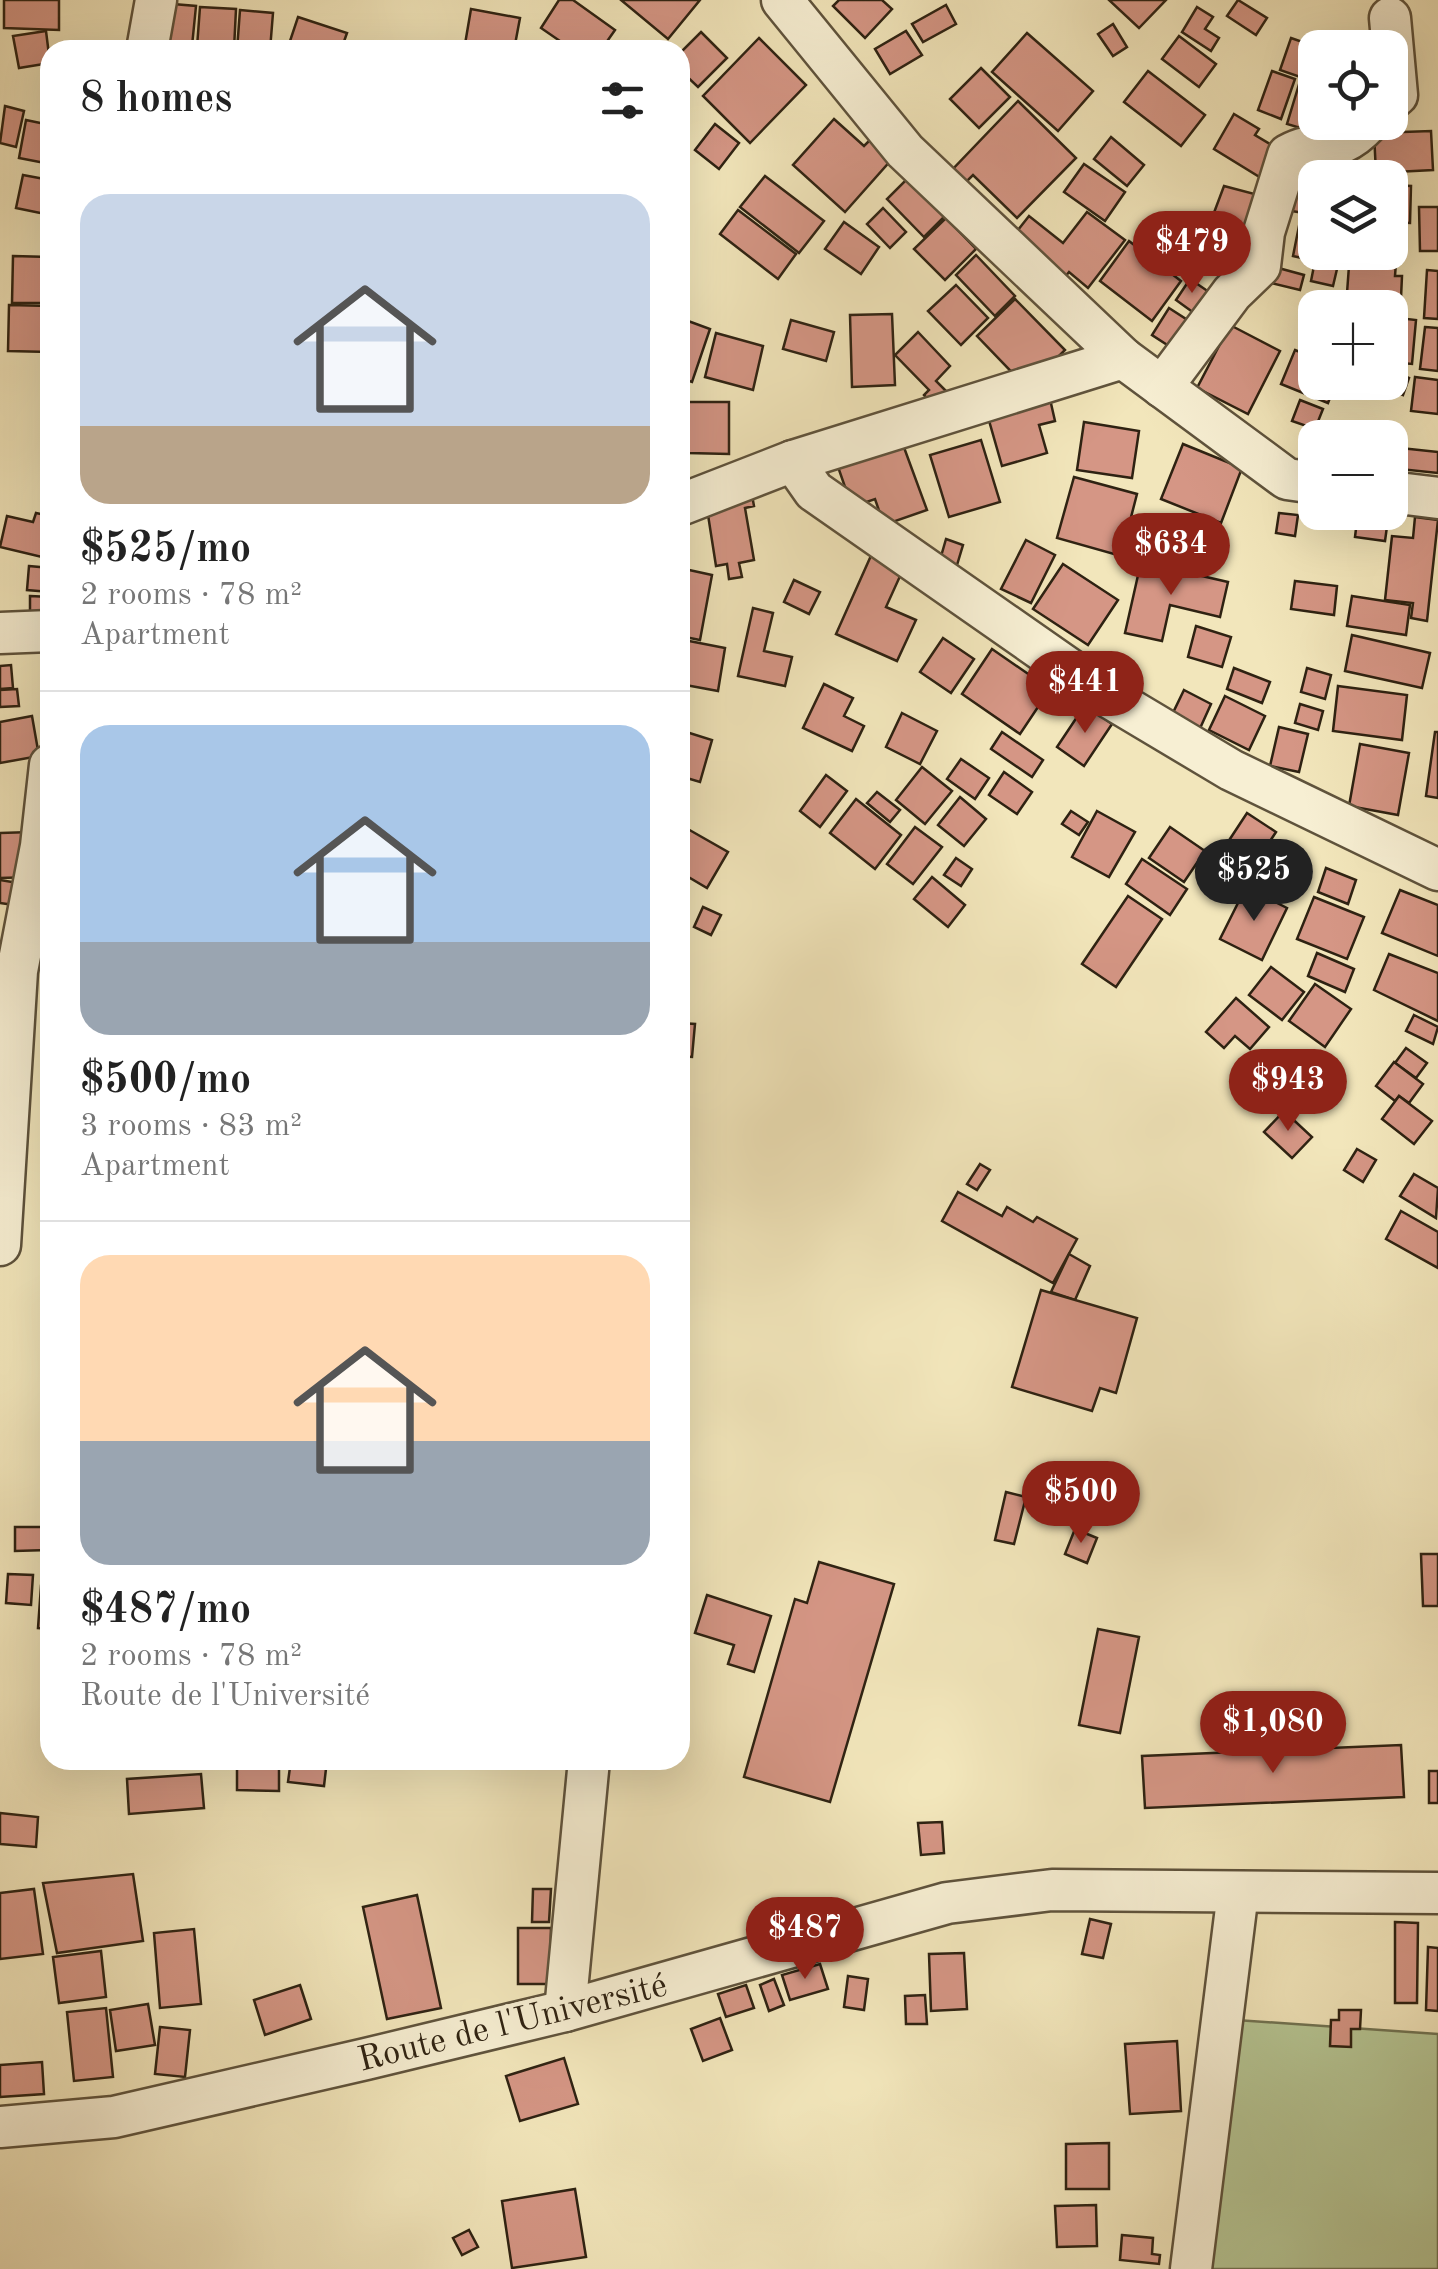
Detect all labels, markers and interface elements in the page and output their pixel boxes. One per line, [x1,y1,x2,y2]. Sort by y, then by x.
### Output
map controls [1298,30,1408,530]
button: locate [1298,30,1408,140]
icon: filters [595,73,650,128]
text: 8 homes [80,79,232,121]
button: layers [1298,160,1408,270]
pin: $479 [1133,211,1251,296]
text: $479 [1155,227,1229,259]
icon: home [275,259,455,439]
button: + [1298,290,1408,400]
button: − [1298,420,1408,530]
pin: $634 [1112,513,1230,598]
text: $525/mo [80,529,251,571]
text: $634 [1134,529,1208,561]
text: 2 rooms · 78 m² [80,580,302,612]
text: Apartment [80,620,230,652]
pin: $441 [1026,651,1144,736]
text: $441 [1048,667,1122,699]
icon: home [275,790,455,970]
pin: $525 [1195,839,1313,924]
text: $525 [1217,855,1291,887]
pin: $943 [1229,1049,1347,1134]
text: $500/mo [80,1060,251,1102]
text: $943 [1251,1065,1325,1097]
text: 3 rooms · 83 m² [80,1111,302,1143]
text: Apartment [80,1151,230,1183]
icon: home [275,1320,455,1500]
pin: $500 [1022,1461,1140,1546]
text: $500 [1044,1477,1118,1509]
text: $487/mo [80,1590,251,1632]
text: 2 rooms · 78 m² [80,1641,302,1673]
text: Route de l'Université [80,1681,370,1713]
pin: $1,080 [1192,1691,1354,1776]
text: $1,080 [1222,1707,1324,1739]
pin: $487 [746,1897,864,1982]
text: $487 [768,1913,842,1945]
street label: Route de l'Université [354,1968,671,2079]

